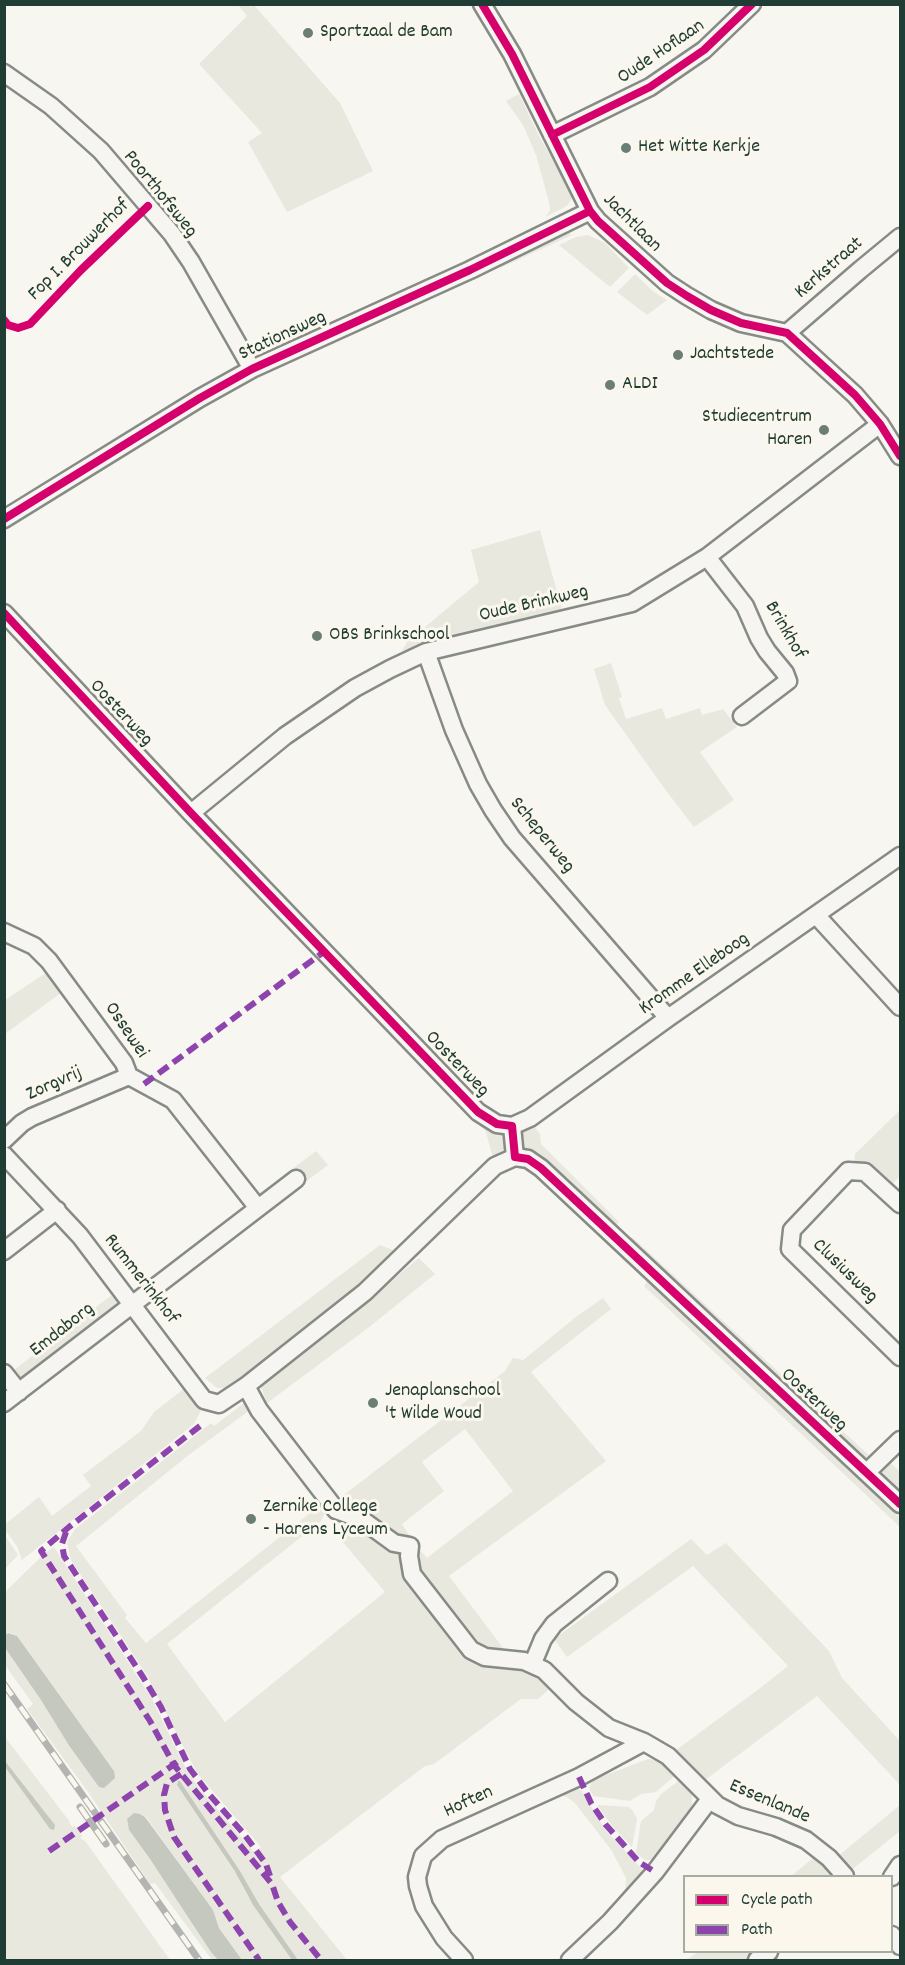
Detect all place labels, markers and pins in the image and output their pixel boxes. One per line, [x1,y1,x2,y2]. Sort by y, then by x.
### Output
place label: Sportzaal de Bam [320,21,453,45]
marker: Sportzaal de Bam [301,26,315,40]
place label: Het Witte Kerkje [638,136,760,160]
marker: Het Witte Kerkje [619,141,633,155]
place label: Jachtstede [690,343,774,367]
marker: Jachtstede [671,348,685,362]
place label: ALDI [622,373,658,397]
marker: ALDI [603,378,617,392]
place label: Studiecentrum Haren [702,406,812,453]
marker: Studiecentrum Haren [817,423,831,437]
place label: OBS Brinkschool [329,624,450,648]
marker: OBS Brinkschool [310,629,324,643]
place label: Jenaplanschool 't Wilde Woud [385,1380,500,1427]
marker: Jenaplanschool 't Wilde Woud [366,1396,380,1410]
place label: Zernike College - Harens Lyceum [263,1496,388,1543]
marker: Zernike College - Harens Lyceum [244,1512,258,1526]

